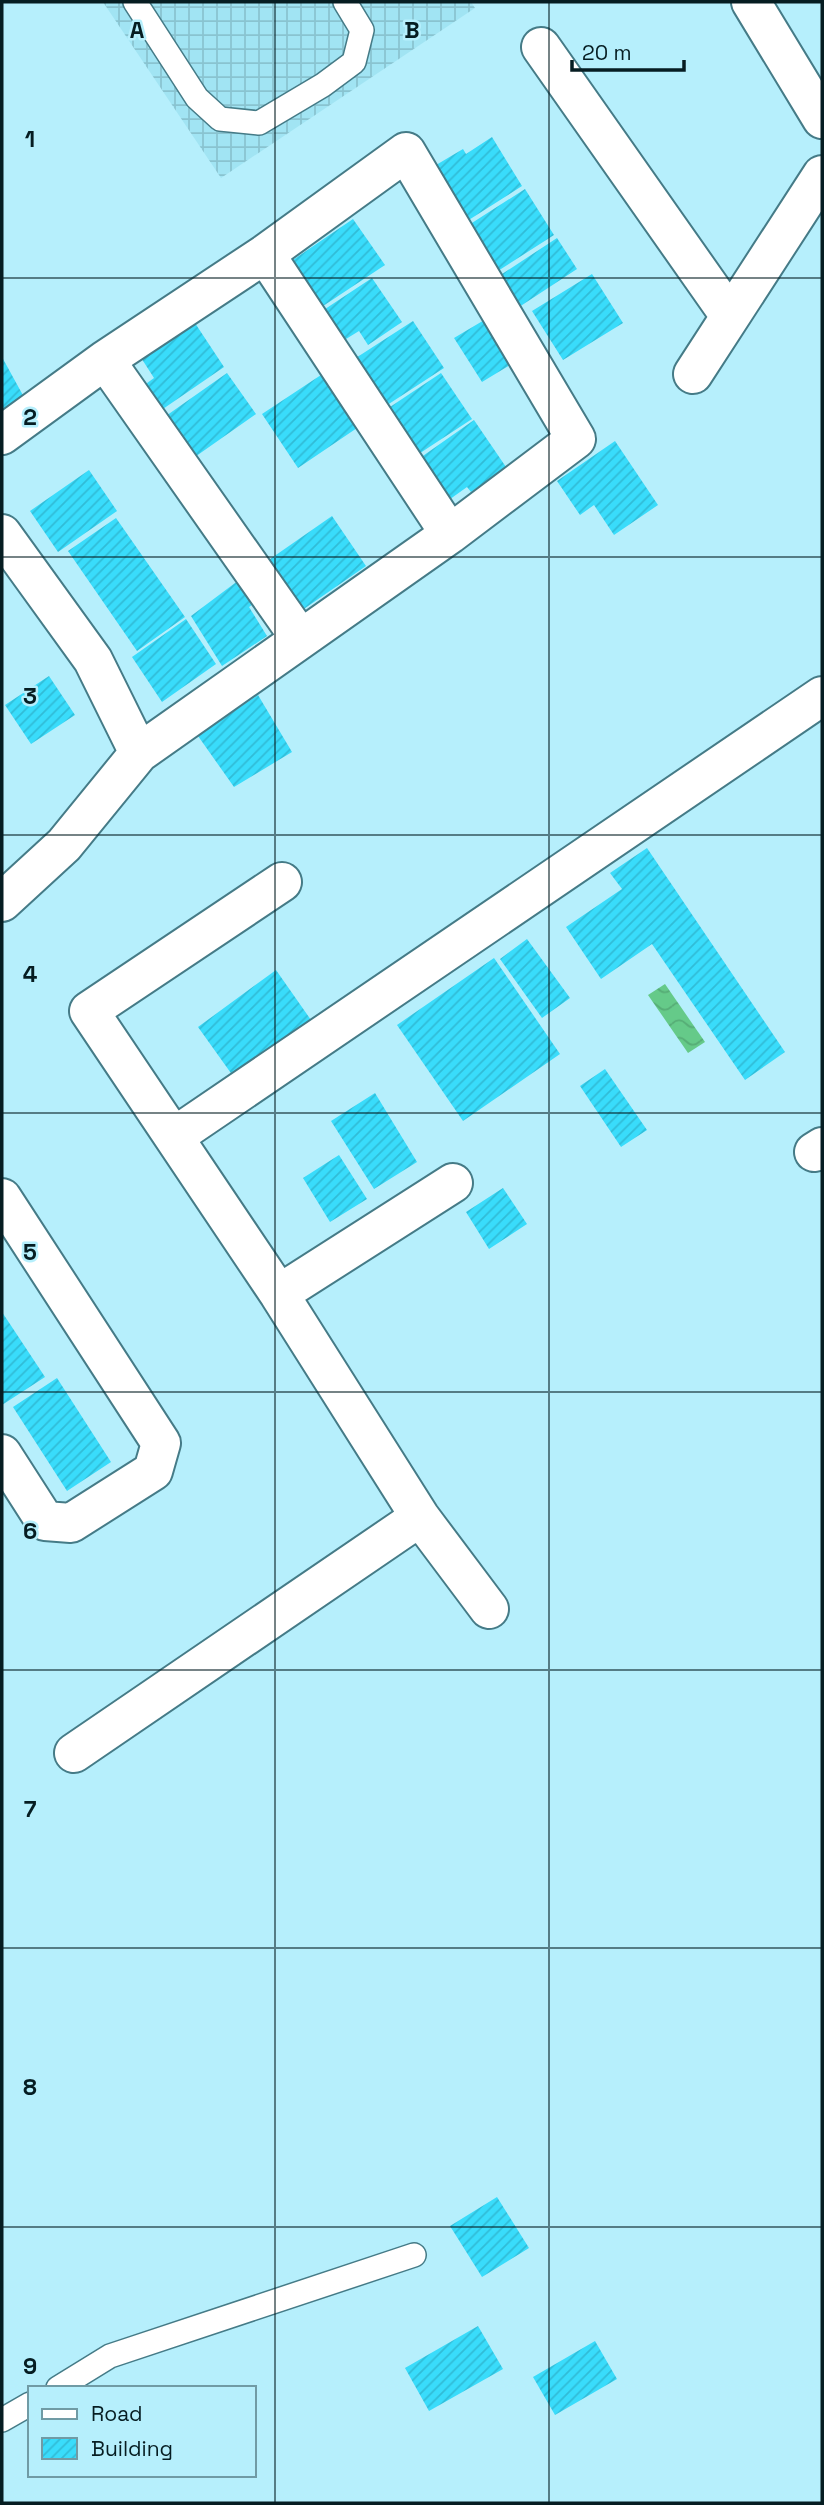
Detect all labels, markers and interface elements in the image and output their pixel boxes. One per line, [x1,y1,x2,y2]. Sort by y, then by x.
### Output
text: A [130,15,145,45]
text: B [404,15,420,45]
scale bar [572,28,684,72]
text: 20 m [582,39,632,66]
text: 1 [25,124,35,154]
text: 2 [23,402,37,432]
text: 3 [23,681,37,711]
text: 4 [23,959,38,989]
text: 5 [23,1237,37,1267]
text: 6 [23,1516,37,1546]
text: 7 [24,1794,37,1824]
text: 8 [23,2072,37,2102]
text: 9 [23,2351,37,2381]
legend [28,2386,256,2477]
text: Road [91,2400,143,2427]
text: Building [91,2435,173,2462]

